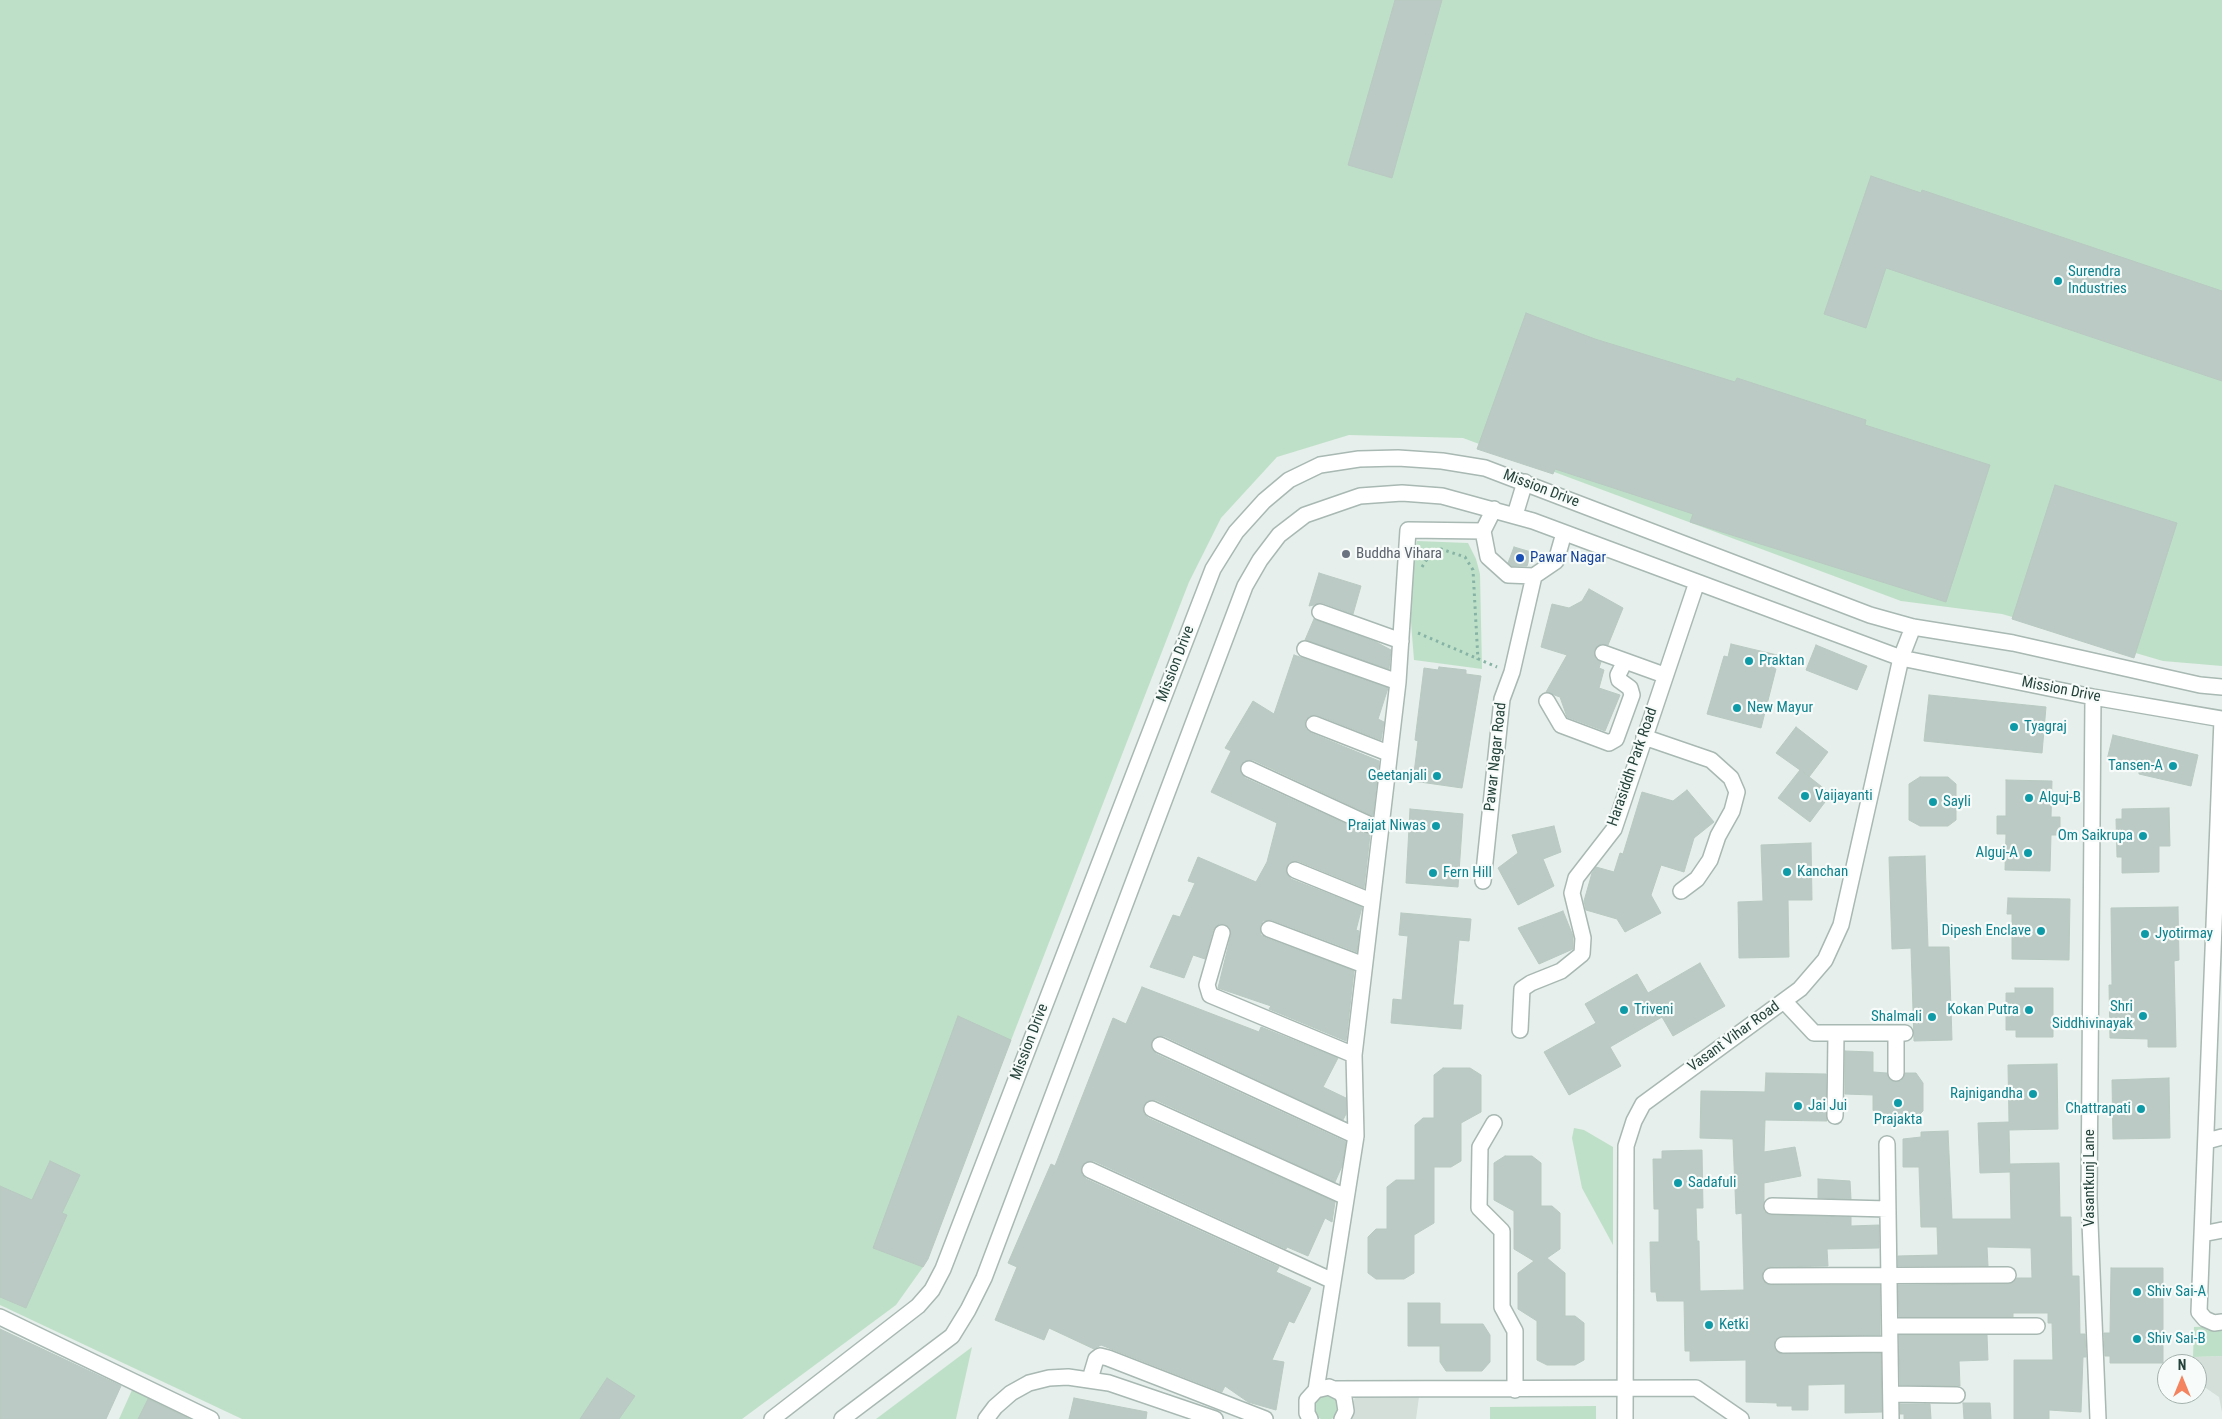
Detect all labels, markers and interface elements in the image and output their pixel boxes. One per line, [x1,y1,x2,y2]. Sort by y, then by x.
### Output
place label: Surendra Industries [2068,263,2127,298]
marker: Surendra Industries [2052,275,2064,287]
street label: Mission Drive [1500,466,1582,512]
place label: Buddha Vihara [1356,545,1442,563]
marker: Buddha Vihara [1340,548,1352,560]
place label: Pawar Nagar [1530,549,1606,567]
marker: Pawar Nagar [1514,552,1526,564]
street label: Mission Drive [1153,623,1199,705]
place label: Praktan [1759,652,1804,670]
marker: Praktan [1743,655,1755,667]
street label: Mission Drive [2020,674,2102,706]
place label: New Mayur [1747,699,1813,717]
street label: Pawar Nagar Road [1481,702,1511,812]
marker: New Mayur [1731,702,1743,714]
street label: Harasiddh Park Road [1604,705,1662,829]
place label: Tyagraj [2024,718,2067,736]
marker: Tyagraj [2008,721,2020,733]
place label: Tansen-A [2108,757,2163,775]
marker: Tansen-A [2167,760,2179,772]
place label: Geetanjali [1368,767,1427,785]
marker: Geetanjali [1431,770,1443,782]
place label: Vaijayanti [1815,787,1873,805]
place label: Alguj-B [2039,789,2081,807]
marker: Vaijayanti [1799,790,1811,802]
marker: Alguj-B [2023,792,2035,804]
place label: Sayli [1943,793,1971,811]
marker: Sayli [1927,796,1939,808]
place label: Praijat Niwas [1348,817,1426,835]
marker: Praijat Niwas [1430,820,1442,832]
place label: Om Saikrupa [2058,827,2133,845]
marker: Om Saikrupa [2137,830,2149,842]
place label: Alguj-A [1976,844,2018,862]
marker: Alguj-A [2022,847,2034,859]
place label: Kanchan [1797,863,1848,881]
place label: Fern Hill [1443,864,1492,882]
marker: Kanchan [1781,866,1793,878]
marker: Fern Hill [1427,867,1439,879]
place label: Dipesh Enclave [1942,922,2031,940]
marker: Dipesh Enclave [2035,925,2047,937]
place label: Jyotirmay [2155,925,2213,943]
marker: Jyotirmay [2139,928,2151,940]
street label: Vasant Vihar Road [1685,998,1783,1076]
place label: Shri Siddhivinayak [2052,998,2133,1033]
street label: Mission Drive [1007,1001,1053,1083]
place label: Triveni [1634,1001,1673,1019]
place label: Kokan Putra [1947,1001,2019,1019]
marker: Triveni [1618,1004,1630,1016]
marker: Kokan Putra [2023,1004,2035,1016]
place label: Shalmali [1871,1008,1922,1026]
marker: Shri Siddhivinayak [2137,1010,2149,1022]
marker: Shalmali [1926,1011,1938,1023]
place label: Rajnigandha [1950,1085,2023,1103]
marker: Rajnigandha [2027,1088,2039,1100]
place label: Jai Jui [1808,1097,1847,1115]
marker: Prajakta [1892,1097,1904,1109]
marker: Jai Jui [1792,1100,1804,1112]
place label: Chattrapati [2065,1100,2131,1118]
marker: Chattrapati [2135,1103,2147,1115]
place label: Prajakta [1874,1111,1922,1129]
street label: Vasantkunj Lane [2081,1129,2099,1227]
place label: Sadafuli [1688,1174,1736,1192]
marker: Sadafuli [1672,1177,1684,1189]
place label: Shiv Sai-A [2147,1283,2206,1301]
marker: Shiv Sai-A [2131,1286,2143,1298]
place label: Ketki [1719,1316,1749,1334]
marker: Ketki [1703,1319,1715,1331]
place label: Shiv Sai-B [2147,1330,2206,1348]
marker: Shiv Sai-B [2131,1333,2143,1345]
north arrow [2157,1354,2207,1404]
text: N [2178,1357,2186,1373]

